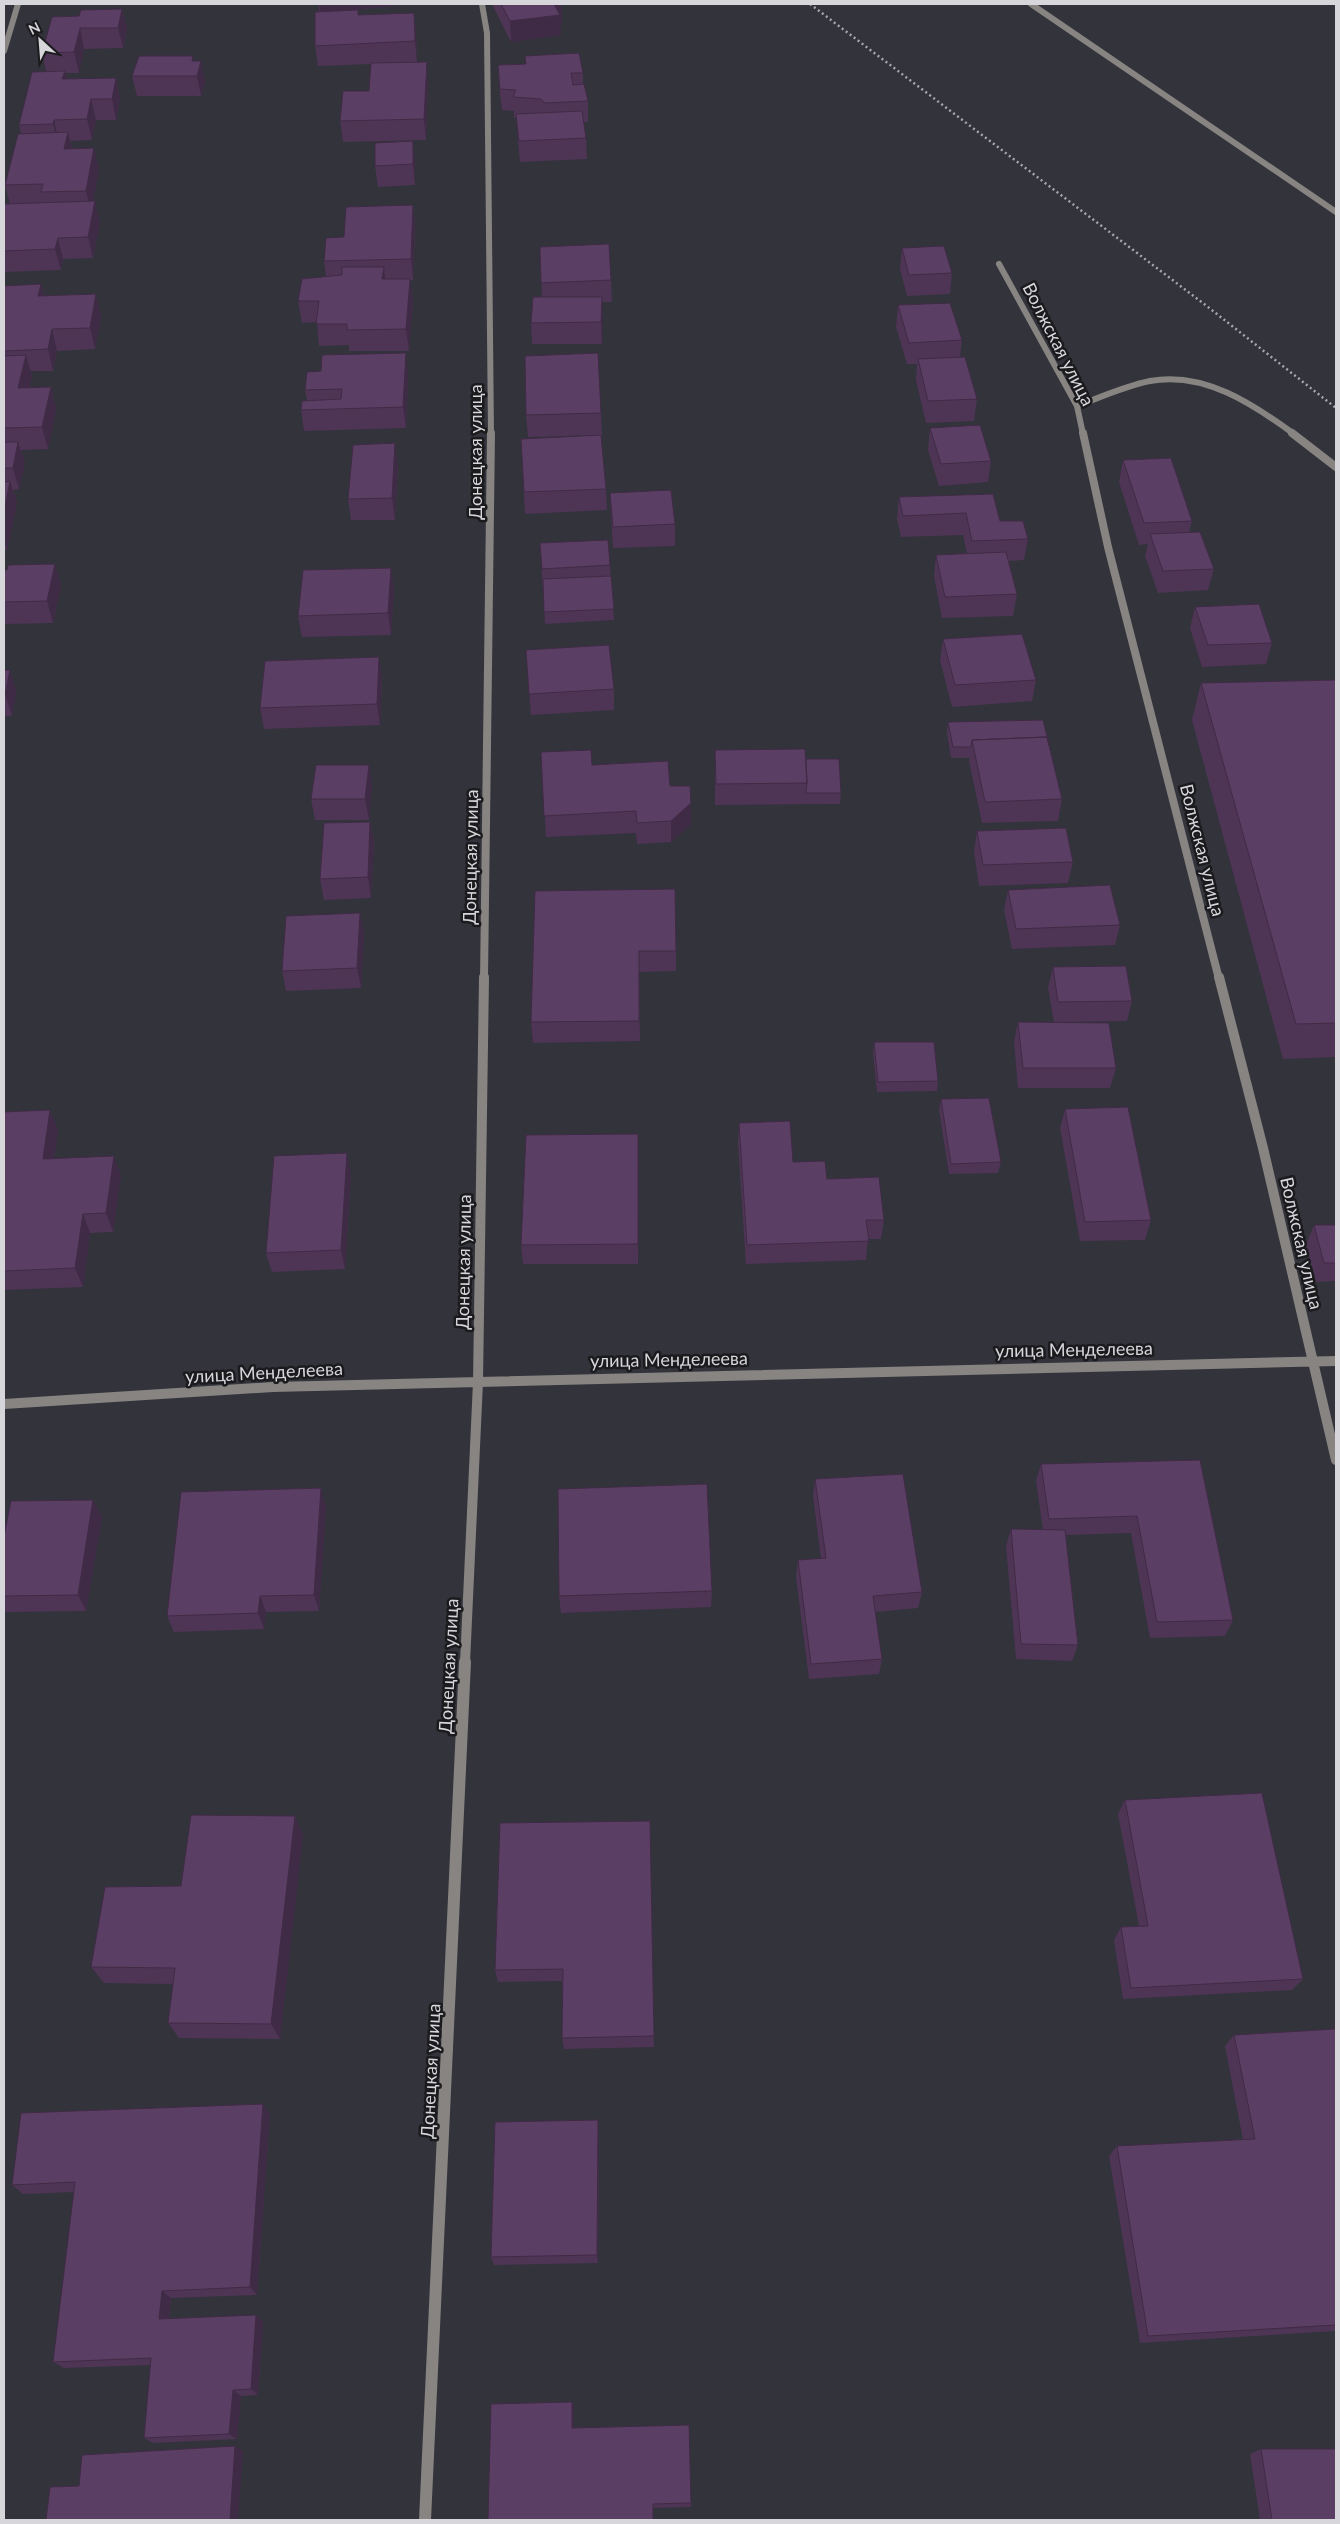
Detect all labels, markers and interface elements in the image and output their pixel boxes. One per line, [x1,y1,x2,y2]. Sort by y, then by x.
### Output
north arrow [15,15,65,65]
text: N [26,18,43,38]
street label: Волжская улица [1018,279,1100,409]
street label: Донецкая улица [464,384,486,520]
street label: Волжская улица [1176,782,1230,918]
street label: Донецкая улица [458,789,482,925]
street label: Волжская улица [1276,1175,1328,1311]
street label: Донецкая улица [451,1194,475,1330]
street label: улица Менделеева [995,1337,1153,1361]
street label: улица Менделеева [590,1347,748,1371]
street label: улица Менделеева [185,1357,343,1387]
street label: Донецкая улица [433,1598,463,1734]
street label: Донецкая улица [415,2003,445,2139]

